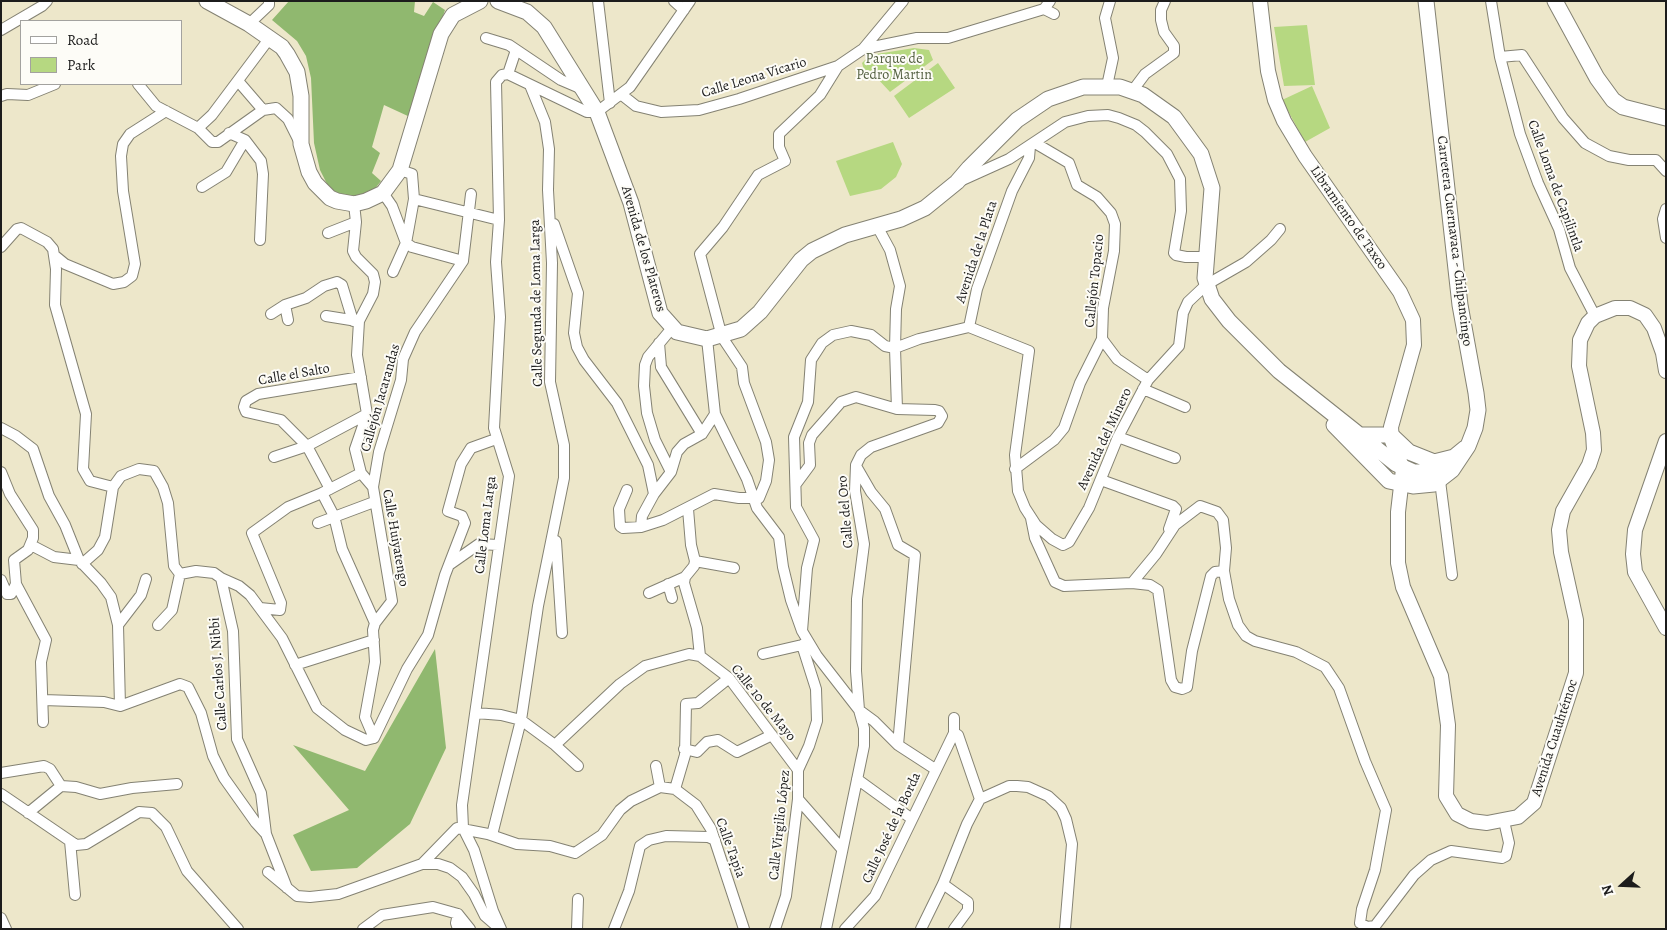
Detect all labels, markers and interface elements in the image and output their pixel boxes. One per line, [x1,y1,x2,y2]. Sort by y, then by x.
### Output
legend [20,20,182,85]
text: Road [67,30,98,50]
park label: Parque de Pedro Martin [856,52,932,84]
street label: Calle Leona Vicario [699,54,809,102]
text: Park [67,55,95,75]
street label: Calle Loma de Capilintla [1523,118,1587,254]
street label: Carretera Cuernavaca - Chilpancingo [1433,135,1475,347]
street label: Libramiento de Taxco [1306,163,1390,273]
street label: Avenida de los Plateros [617,184,669,314]
street label: Avenida de la Plata [953,199,1001,305]
street label: Calle Segunda de Loma Larga [527,219,547,387]
street label: Callejón Topacio [1082,233,1108,329]
street label: Callejón Jacarandas [358,342,404,454]
street label: Calle el Salto [257,360,331,390]
street label: Avenida del Minero [1074,385,1136,493]
street label: Calle Loma Larga [472,475,500,575]
street label: Calle del Oro [834,475,858,549]
street label: Calle Huiyatengo [378,488,412,588]
street label: Calle Carlos J. Nibbi [207,617,231,731]
street label: Calle 10 de Mayo [727,661,799,745]
street label: Avenida Cuauhtémoc [1528,677,1582,799]
street label: Calle Virgilio López [766,769,794,881]
street label: Calle José de la Borda [859,770,925,886]
street label: Calle Tapia [711,816,749,880]
north arrow [1597,860,1647,910]
text: N [1597,882,1618,898]

